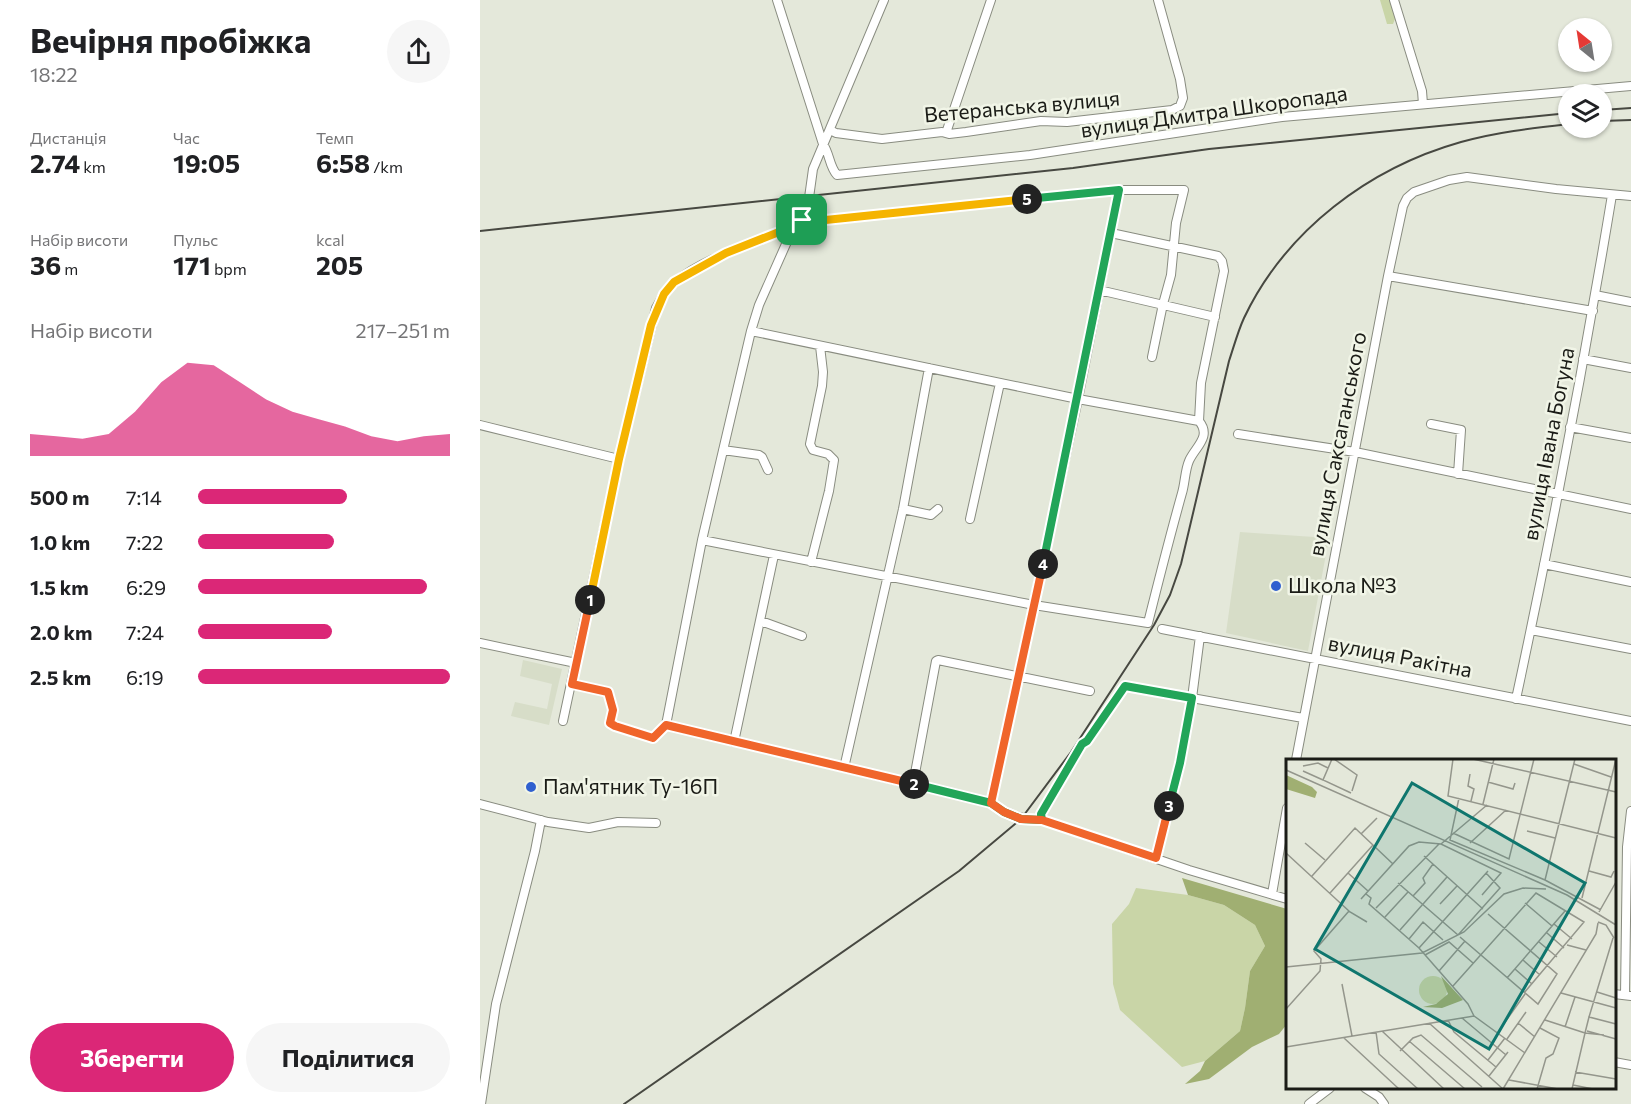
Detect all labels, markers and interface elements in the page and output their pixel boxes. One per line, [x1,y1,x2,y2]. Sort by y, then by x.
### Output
north arrow [1558,18,1612,72]
map controls [1558,18,1612,138]
text: Вечірня пробіжка [30,19,311,60]
button: share [387,20,450,83]
text: 18:22 [30,62,78,86]
street label: вулиця Дмитра Шкоропада [1079,79,1349,142]
street label: Ветеранська вулиця [923,84,1121,127]
button: layers [1558,84,1612,138]
text: Дистанція [30,128,106,147]
text: Час [173,128,200,147]
text: Темп [316,128,354,147]
text: 2.74 [30,147,80,178]
text: 19:05 [173,147,240,178]
text: 6:58 [316,147,370,178]
text: km [80,157,106,176]
text: /km [370,157,403,176]
pin: 5 [1012,184,1042,214]
text: 5 [1022,189,1032,208]
pin [776,194,827,245]
icon: arrive [785,203,818,236]
text: Набір висоти [30,230,128,249]
text: Пульс [173,230,218,249]
text: kcal [316,230,345,249]
text: 36 [30,249,61,280]
text: 171 [173,249,211,280]
text: 205 [316,249,363,280]
text: m [61,259,78,278]
text: bpm [211,259,247,278]
text: Набір висоти [30,318,153,342]
text: 217–251 m [356,318,450,342]
street label: вулиця Саксаганського [1302,329,1371,558]
street label: вулиця Івана Богуна [1517,345,1579,542]
text: 500 m [30,485,90,509]
text: 7:14 [126,485,162,509]
text: 1.0 km [30,530,90,554]
text: 7:22 [126,530,163,554]
pin: 4 [1028,549,1058,579]
text: 4 [1038,554,1048,573]
place label: Школа №3 [1288,572,1397,597]
text: 1.5 km [30,575,89,599]
text: 6:29 [126,575,166,599]
marker: Школа №3 [1269,579,1283,593]
pin: 1 [575,585,605,615]
text: 1 [586,590,594,609]
text: 2.0 km [30,620,92,644]
text: 7:24 [126,620,164,644]
street label: вулиця Ракітна [1326,629,1474,682]
text: 2.5 km [30,665,91,689]
text: 6:19 [126,665,164,689]
inset map [1286,759,1616,1089]
pin: 2 [899,769,929,799]
place label: Пам'ятник Ту-16П [543,773,718,798]
text: 2 [909,774,919,793]
marker: Пам'ятник Ту-16П [524,780,538,794]
pin: 3 [1154,791,1184,821]
text: 3 [1164,796,1174,815]
button: Зберегти [30,1023,234,1092]
button: Поділитися [246,1023,450,1092]

